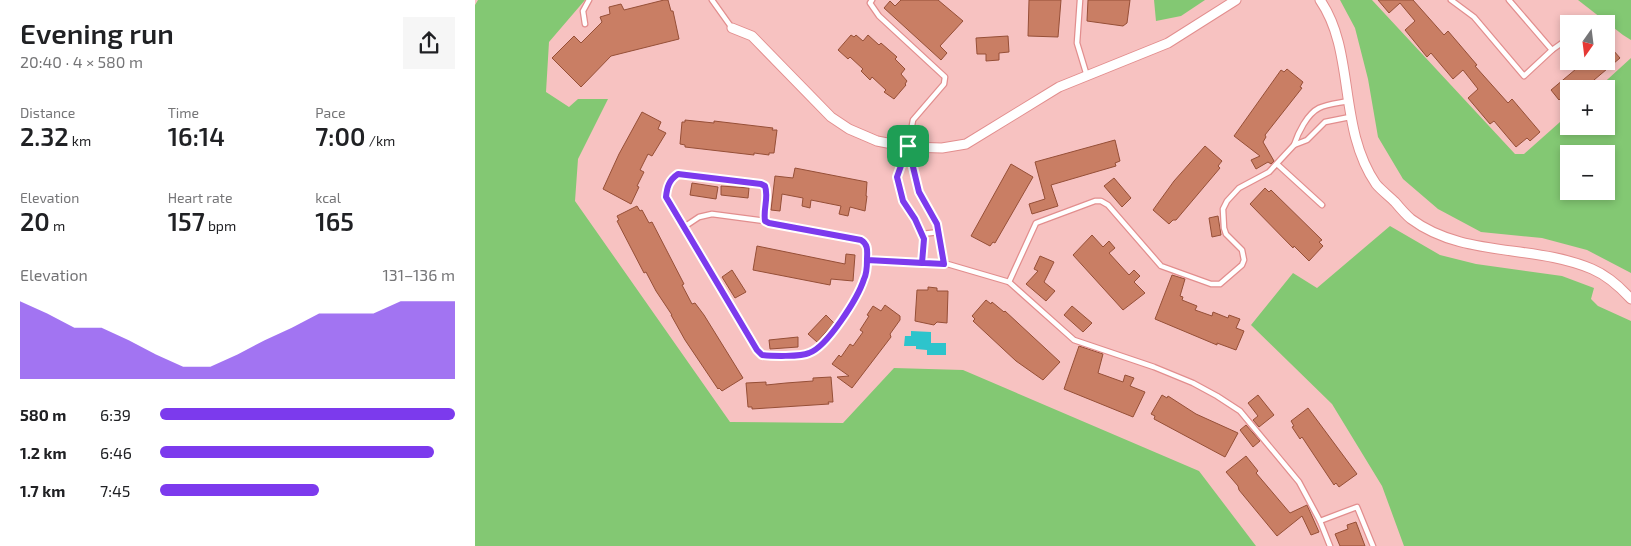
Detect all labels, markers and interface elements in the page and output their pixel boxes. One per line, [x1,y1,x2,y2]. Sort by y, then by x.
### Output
north arrow [1560,15,1615,70]
map controls [1560,15,1615,200]
text: Evening run [20,16,174,50]
button: share [403,17,455,69]
text: 20:40 · 4 × 580 m [20,52,143,71]
button: + [1560,80,1615,135]
text: Distance [20,104,75,121]
text: Time [168,104,199,121]
text: Pace [315,104,345,121]
text: 2.32 [20,121,69,151]
text: 16:14 [168,121,225,151]
text: 7:00 [315,121,366,151]
pin [887,125,929,167]
text: km [69,132,91,149]
text: /km [366,132,395,149]
icon: arrive [894,132,922,160]
button: − [1560,145,1615,200]
text: Elevation [20,189,79,206]
text: Heart rate [168,189,232,206]
text: kcal [315,189,341,206]
text: 20 [20,206,50,236]
text: 157 [168,206,205,236]
text: 165 [315,206,354,236]
text: m [50,217,65,234]
text: bpm [205,217,236,234]
text: Elevation [20,265,88,284]
text: 131–136 m [382,265,455,284]
text: 580 m [20,405,66,424]
text: 6:39 [100,405,131,424]
text: 1.2 km [20,443,67,462]
text: 6:46 [100,443,132,462]
text: 1.7 km [20,481,65,500]
text: 7:45 [100,481,130,500]

